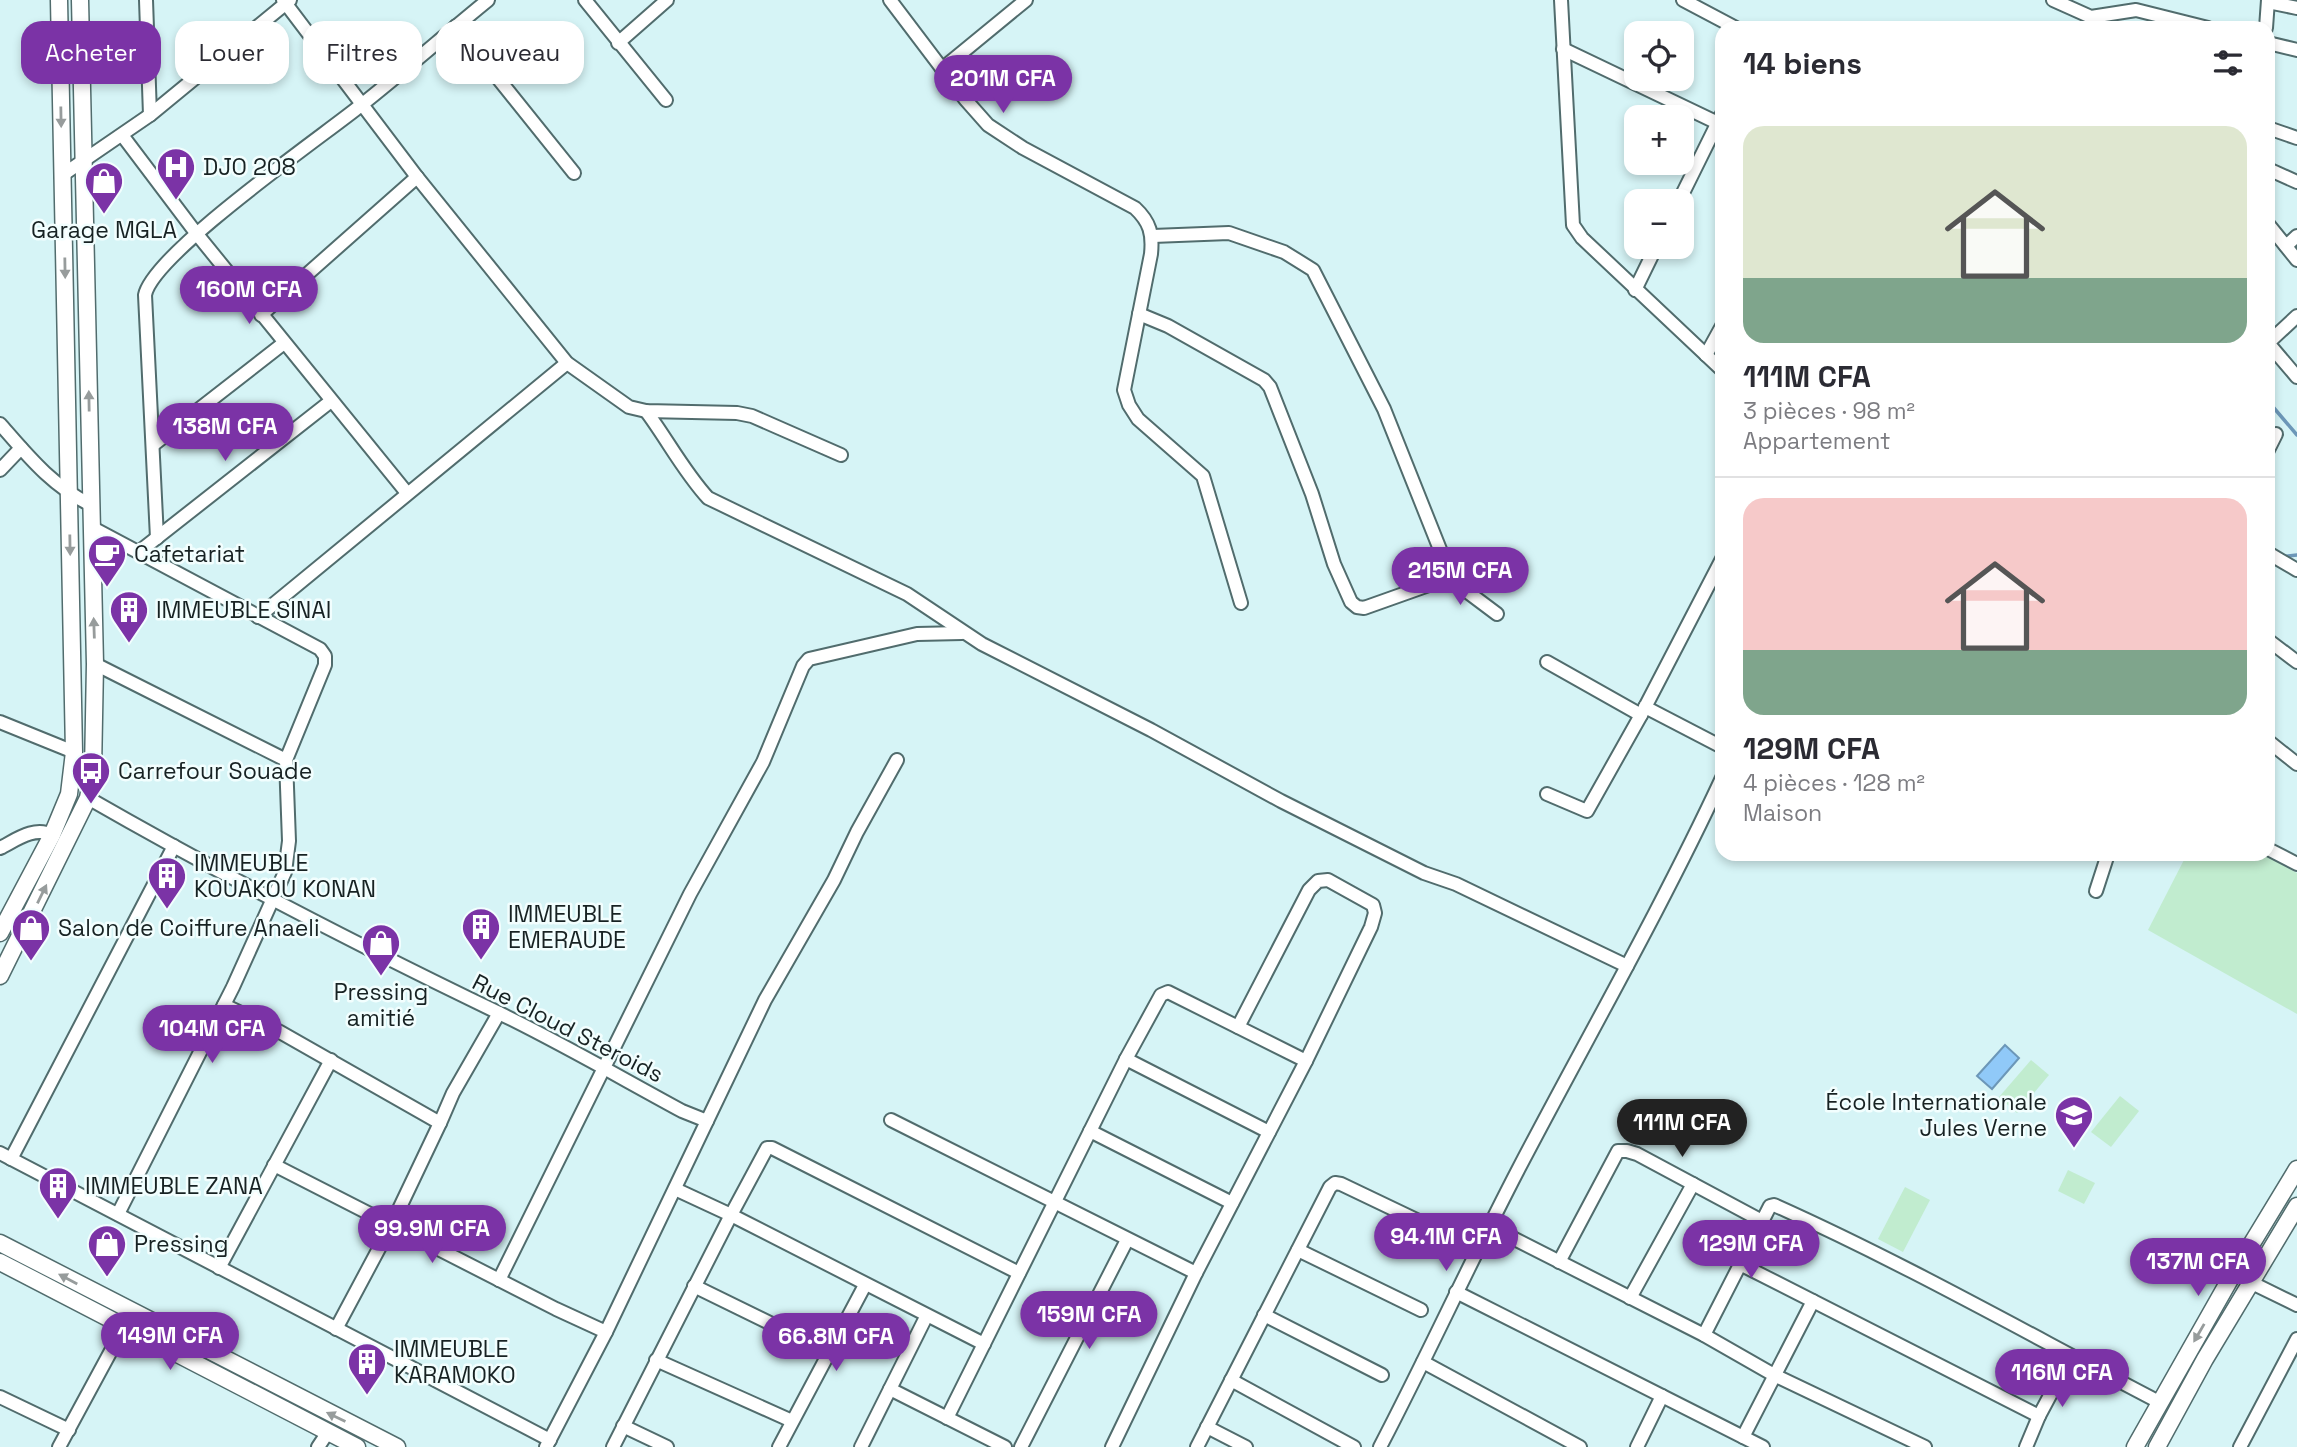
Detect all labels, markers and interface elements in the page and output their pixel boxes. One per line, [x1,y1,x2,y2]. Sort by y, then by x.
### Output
chip: Acheter [21,21,161,84]
chip: Louer [175,21,289,84]
chip: Filtres [303,21,422,84]
chip: Nouveau [436,21,584,84]
map controls [1624,21,1694,259]
button: locate [1624,21,1694,91]
text: 14 biens [1743,44,1862,83]
icon: filters [2209,44,2247,82]
pin: 201M CFA [931,55,1075,115]
text: 201M CFA [950,63,1056,93]
button: + [1624,105,1694,175]
one-way arrow [55,106,67,128]
hospital icon: DJO 208 [155,146,197,201]
place label: DJO 208 [203,152,296,182]
shop icon: Garage MGLA [83,160,125,215]
icon: home [1932,171,2058,297]
button: − [1624,189,1694,259]
place label: Garage MGLA [31,215,177,245]
one-way arrow [59,258,71,280]
pin: 160M CFA [177,266,321,326]
text: 160M CFA [196,274,302,304]
text: 111M CFA [1743,357,1871,396]
one-way arrow [83,390,95,412]
text: 3 pièces · 98 m² [1743,396,1915,426]
pin: 138M CFA [153,404,297,463]
text: 138M CFA [173,411,277,441]
text: Appartement [1743,426,1891,456]
cafe icon: Cafetariat [86,533,128,588]
one-way arrow [64,534,76,556]
place label: Cafetariat [134,539,245,569]
icon: home [1932,543,2058,669]
pin: 215M CFA [1388,548,1532,607]
text: 215M CFA [1408,555,1512,585]
building icon: IMMEUBLE SINAI [108,589,150,644]
place label: IMMEUBLE SINAI [156,595,331,625]
one-way arrow [88,617,99,639]
text: 129M CFA [1743,729,1880,768]
bus stop icon: Carrefour Souade [70,750,112,805]
place label: Carrefour Souade [118,756,312,786]
text: 4 pièces · 128 m² [1743,768,1925,798]
text: Maison [1743,798,1822,828]
place label: IMMEUBLE KOUAKOU KONAN [194,848,376,904]
building icon: IMMEUBLE KOUAKOU KONAN [146,855,188,910]
one-way arrow [36,884,48,904]
place label: IMMEUBLE EMERAUDE [508,899,626,955]
building icon: IMMEUBLE EMERAUDE [460,906,502,961]
shop icon: Salon de Coiffure Anaeli [10,907,52,962]
place label: Salon de Coiffure Anaeli [58,913,320,943]
shop icon: Pressing amitié [360,922,402,977]
street label: Rue Cloud Steroids [467,967,669,1089]
place label: Pressing amitié [334,977,428,1033]
pin: 104M CFA [140,1006,284,1065]
text: 104M CFA [159,1013,265,1043]
place label: École Internationale Jules Verne [1825,1087,2047,1143]
school or university icon: École Internationale Jules Verne [2053,1094,2095,1149]
pin: 111M CFA [1610,1100,1754,1159]
text: 111M CFA [1633,1107,1731,1137]
building icon: IMMEUBLE ZANA [37,1165,79,1220]
place label: IMMEUBLE ZANA [85,1171,263,1201]
pin: 99.9M CFA [352,1206,512,1265]
text: 99.9M CFA [374,1213,490,1243]
pin: 94.1M CFA [1366,1214,1526,1273]
pin: 129M CFA [1679,1220,1823,1280]
text: 94.1M CFA [1390,1221,1502,1251]
shop icon: Pressing [86,1223,128,1278]
text: 129M CFA [1699,1228,1803,1258]
place label: Pressing [134,1229,228,1259]
pin: 137M CFA [2126,1238,2270,1298]
text: 137M CFA [2146,1246,2250,1276]
one-way arrow [58,1273,78,1285]
pin: 159M CFA [1017,1292,1161,1351]
text: 159M CFA [1036,1299,1142,1329]
pin: 149M CFA [98,1312,242,1372]
pin: 66.8M CFA [756,1314,916,1373]
text: 149M CFA [117,1320,223,1350]
text: 66.8M CFA [778,1321,894,1351]
one-way arrow [2193,1323,2205,1342]
place label: IMMEUBLE KARAMOKO [394,1334,516,1390]
building icon: IMMEUBLE KARAMOKO [346,1341,388,1396]
pin: 116M CFA [1990,1350,2134,1409]
text: 116M CFA [2011,1357,2113,1387]
one-way arrow [326,1411,346,1422]

